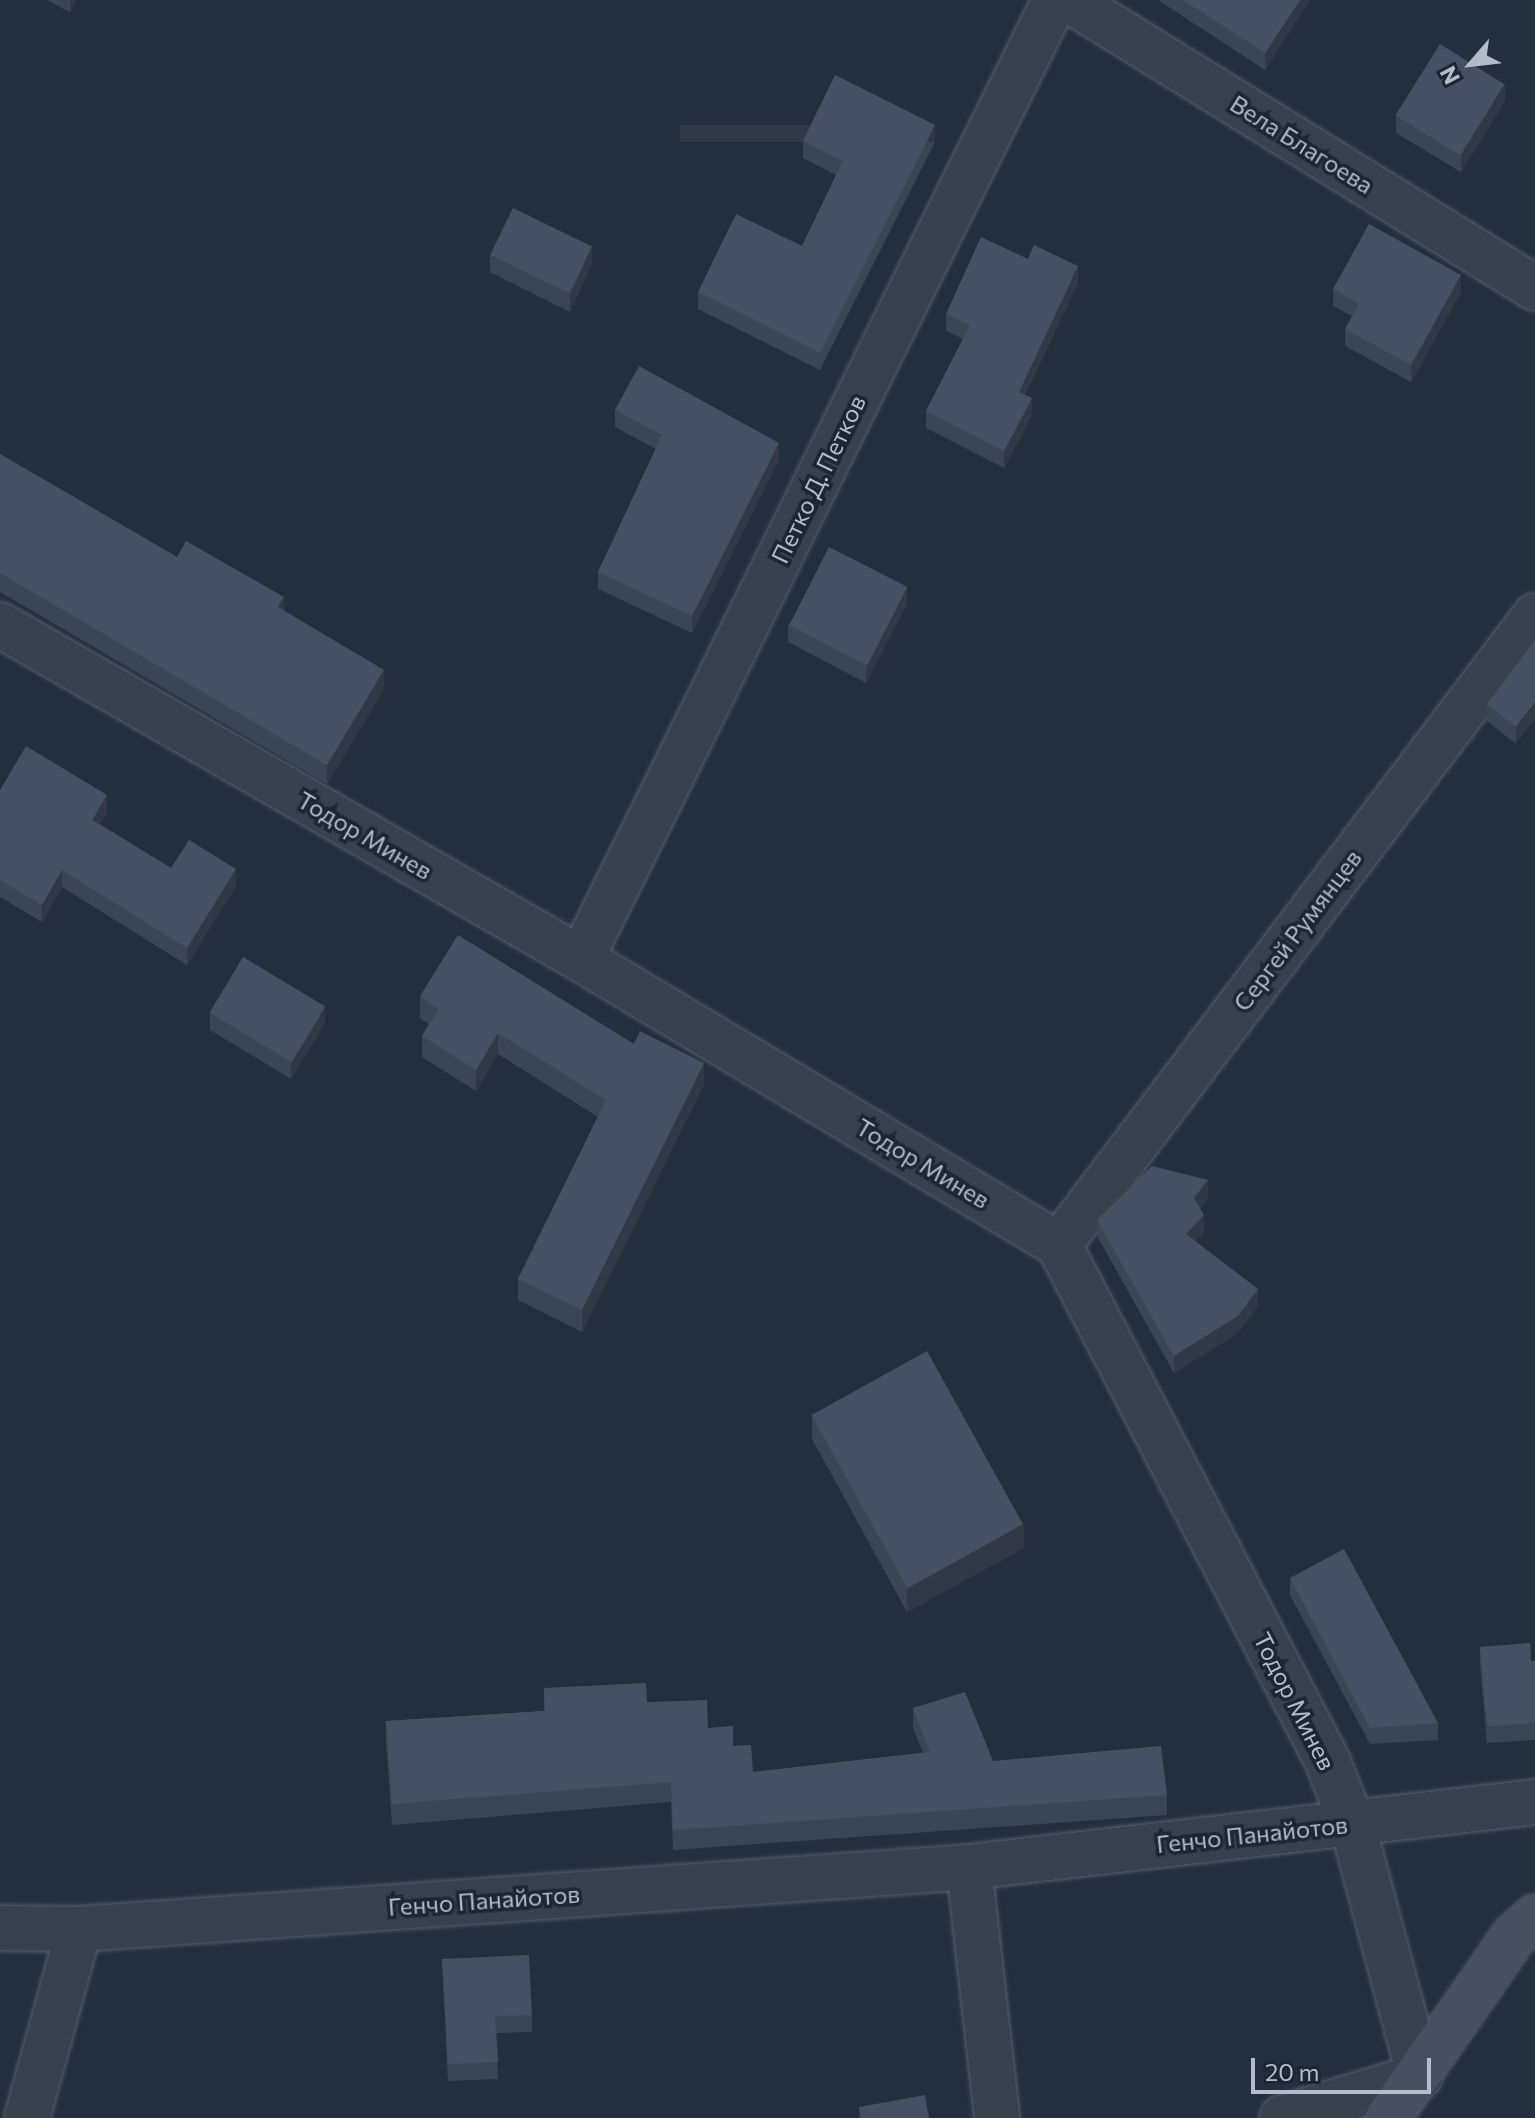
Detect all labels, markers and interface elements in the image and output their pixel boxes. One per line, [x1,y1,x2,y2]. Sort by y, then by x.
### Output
north arrow [1431,24,1511,104]
text: N [1434,62,1465,89]
street label: Вела Благоева [1225,89,1379,199]
street label: Петко Д. Петков [765,390,871,568]
street label: Тодор Минев [293,785,437,885]
street label: Сергей Румянцев [1227,844,1367,1016]
street label: Тодор Минев [851,1112,995,1214]
street label: Тодор Минев [1248,1627,1342,1775]
street label: Генчо Панайотов [1155,1810,1349,1858]
street label: Генчо Панайотов [387,1879,581,1921]
scale bar [1255,2042,1435,2092]
text: 20 m [1265,2057,1319,2086]

